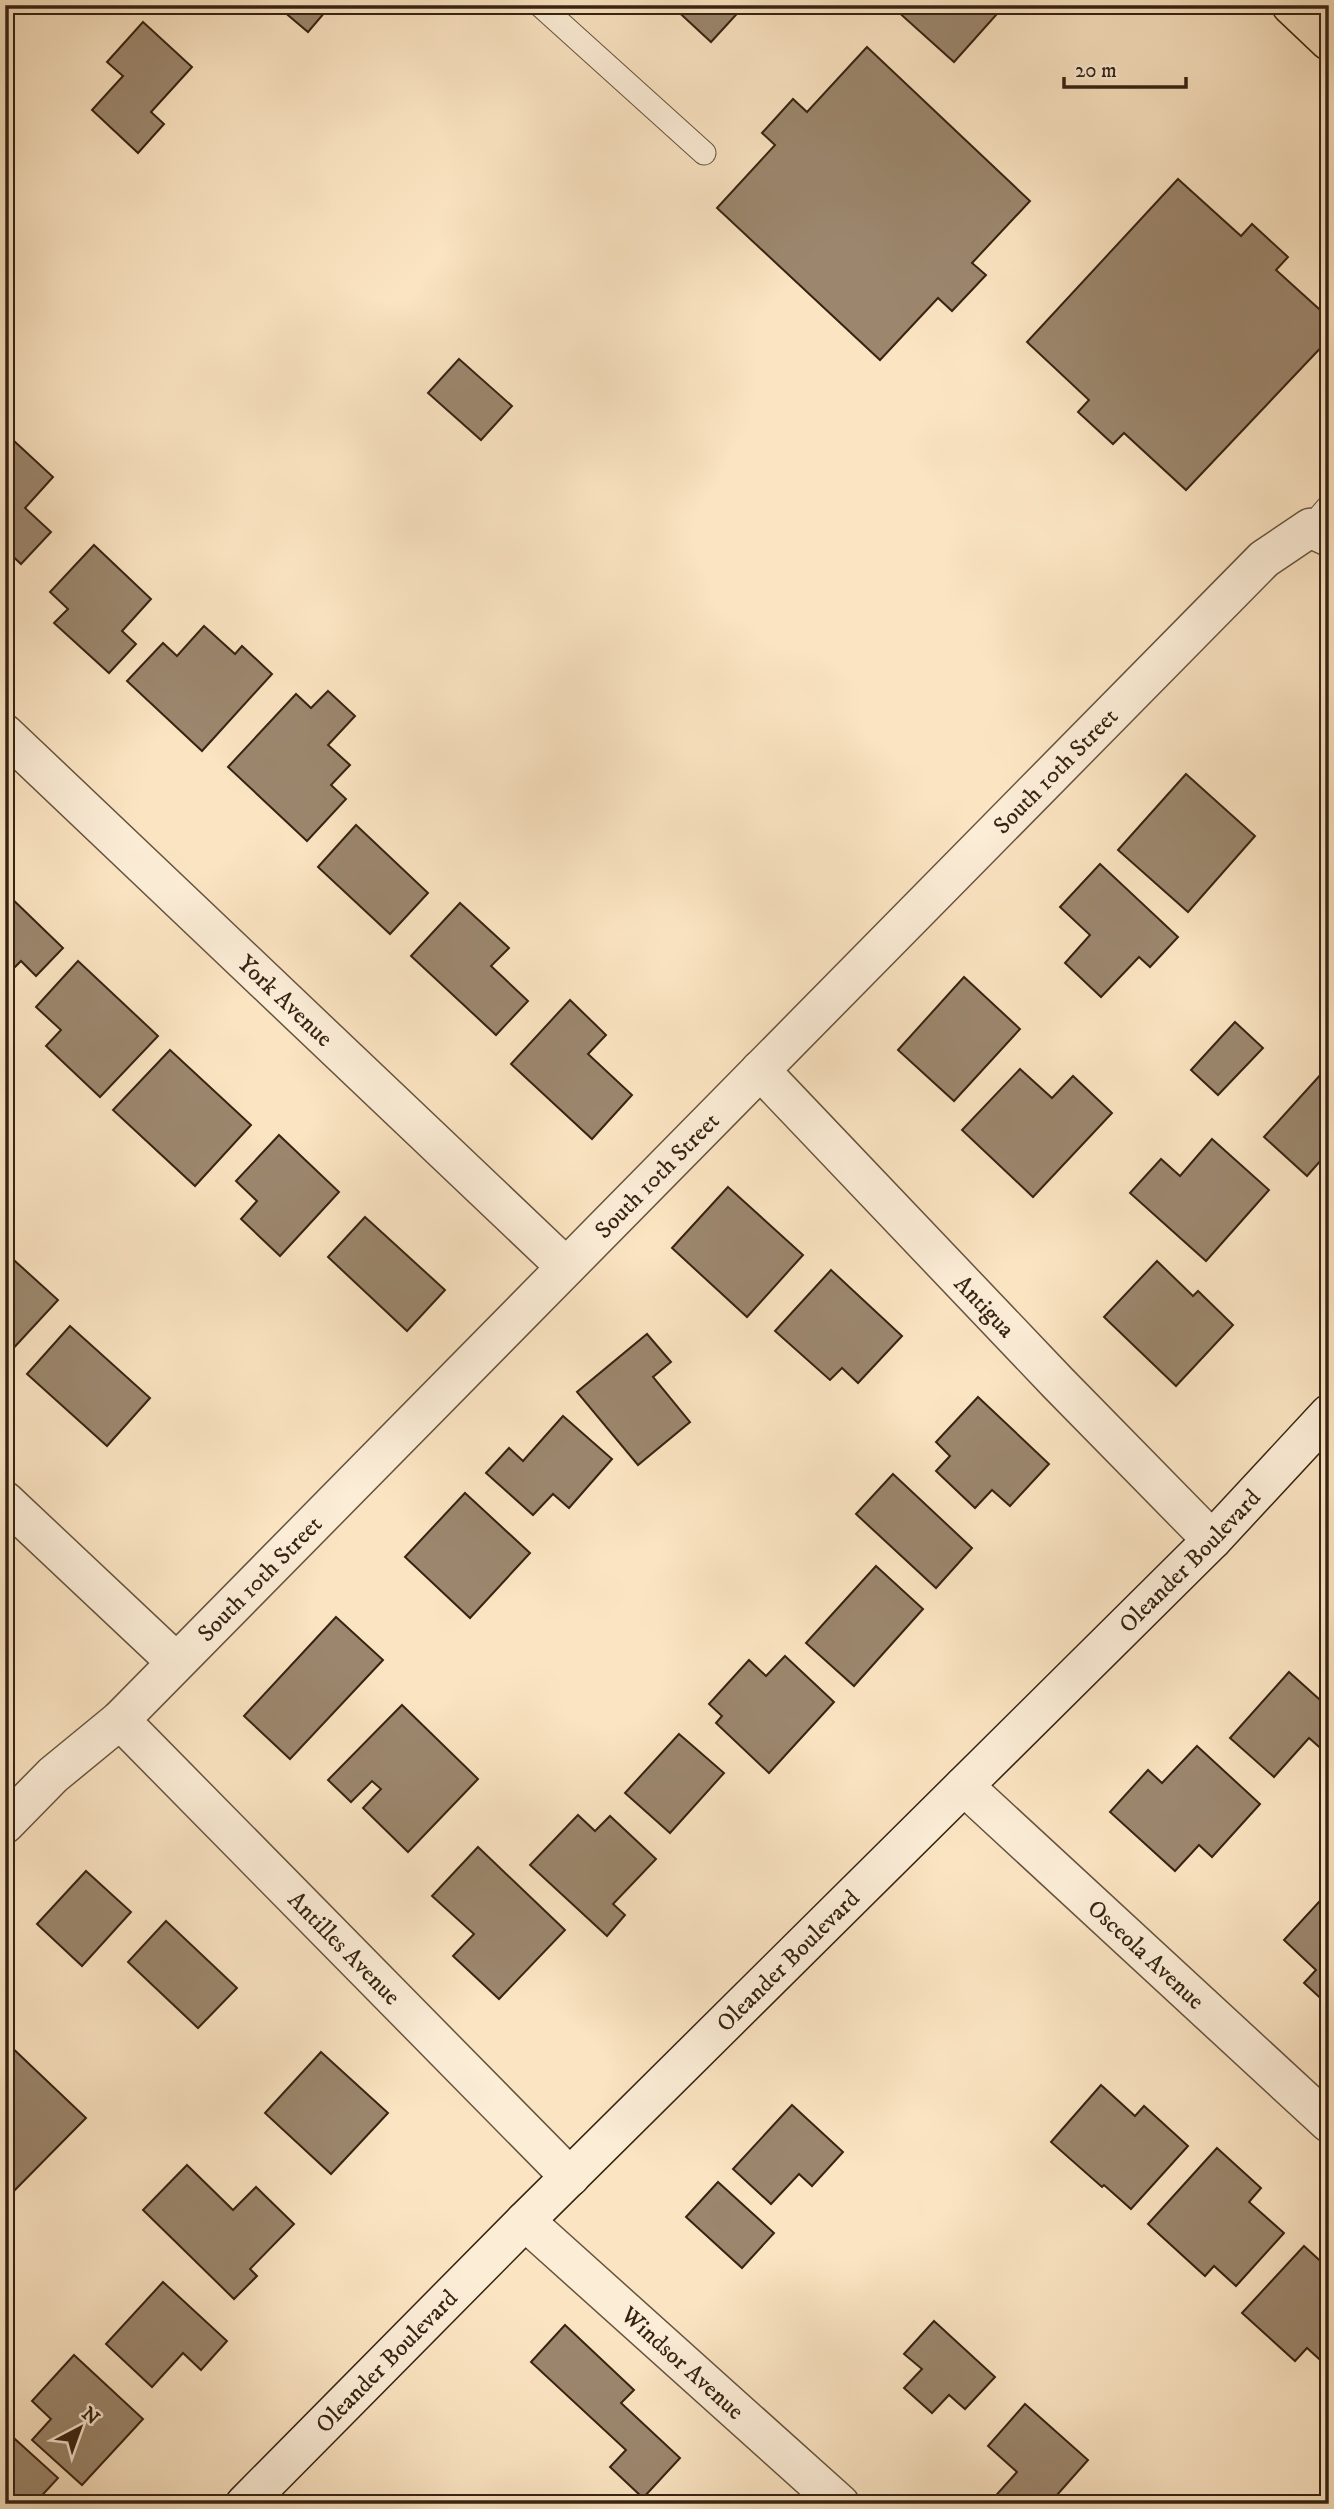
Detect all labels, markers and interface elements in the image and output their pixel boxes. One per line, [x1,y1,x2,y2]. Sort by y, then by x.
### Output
scale bar [1064,46,1187,90]
text: 20 m [1075,58,1117,84]
street label: South 10th Street [987,702,1125,841]
street label: York Avenue [231,949,339,1054]
street label: South 10th Street [589,1106,726,1245]
street label: Antigua [947,1269,1021,1345]
street label: Oleander Boulevard [1113,1483,1268,1640]
street label: South 10th Street [192,1510,329,1649]
street label: Oleander Boulevard [710,1884,866,2039]
street label: Antilles Avenue [281,1885,407,2012]
street label: Osceola Avenue [1081,1894,1210,2016]
street label: Oleander Boulevard [310,2284,464,2440]
street label: Windsor Avenue [613,2300,750,2427]
north arrow [46,2394,116,2464]
text: N [77,2403,104,2430]

